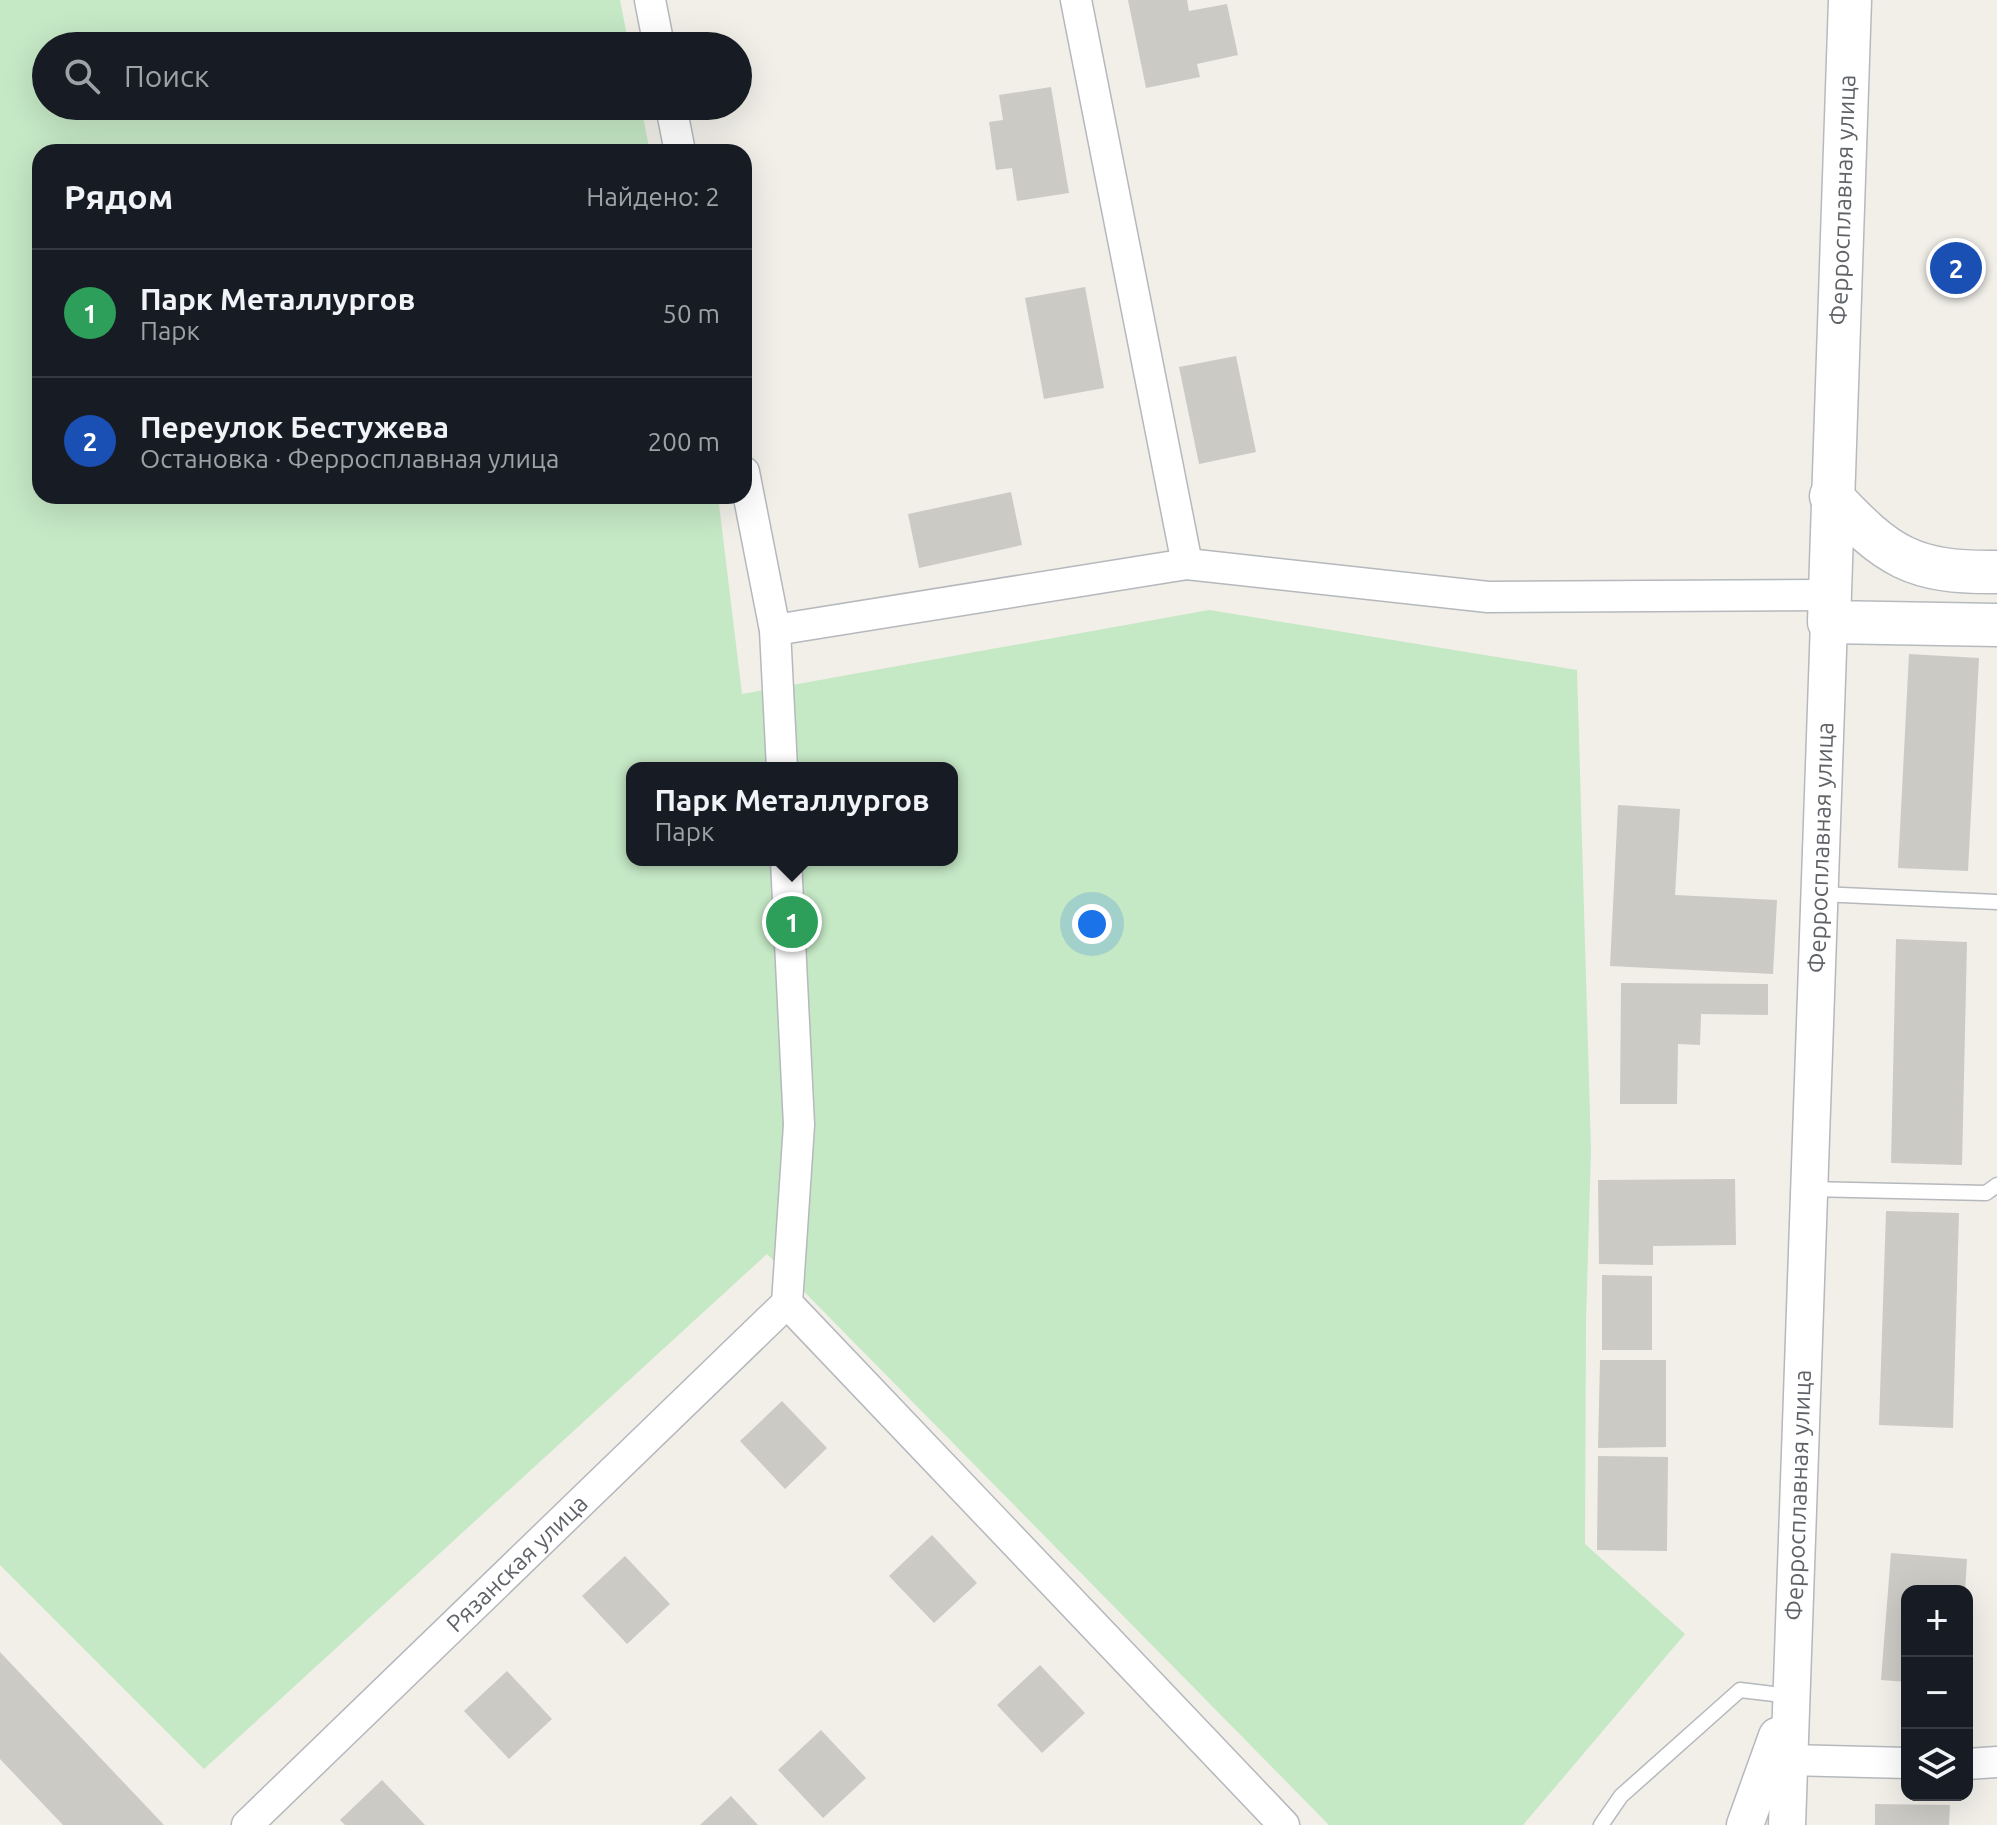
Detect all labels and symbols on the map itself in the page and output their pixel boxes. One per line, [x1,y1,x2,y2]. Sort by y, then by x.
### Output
street label: Ферросплавная улица [1825,74,1860,326]
pin: 2 [1930,238,1982,298]
street label: Ферросплавная улица [1803,722,1838,974]
pin: 1 [766,892,818,952]
your location [1072,904,1112,944]
street label: Ферросплавная улица [1780,1369,1816,1621]
street label: Рязанская улица [441,1489,593,1637]

